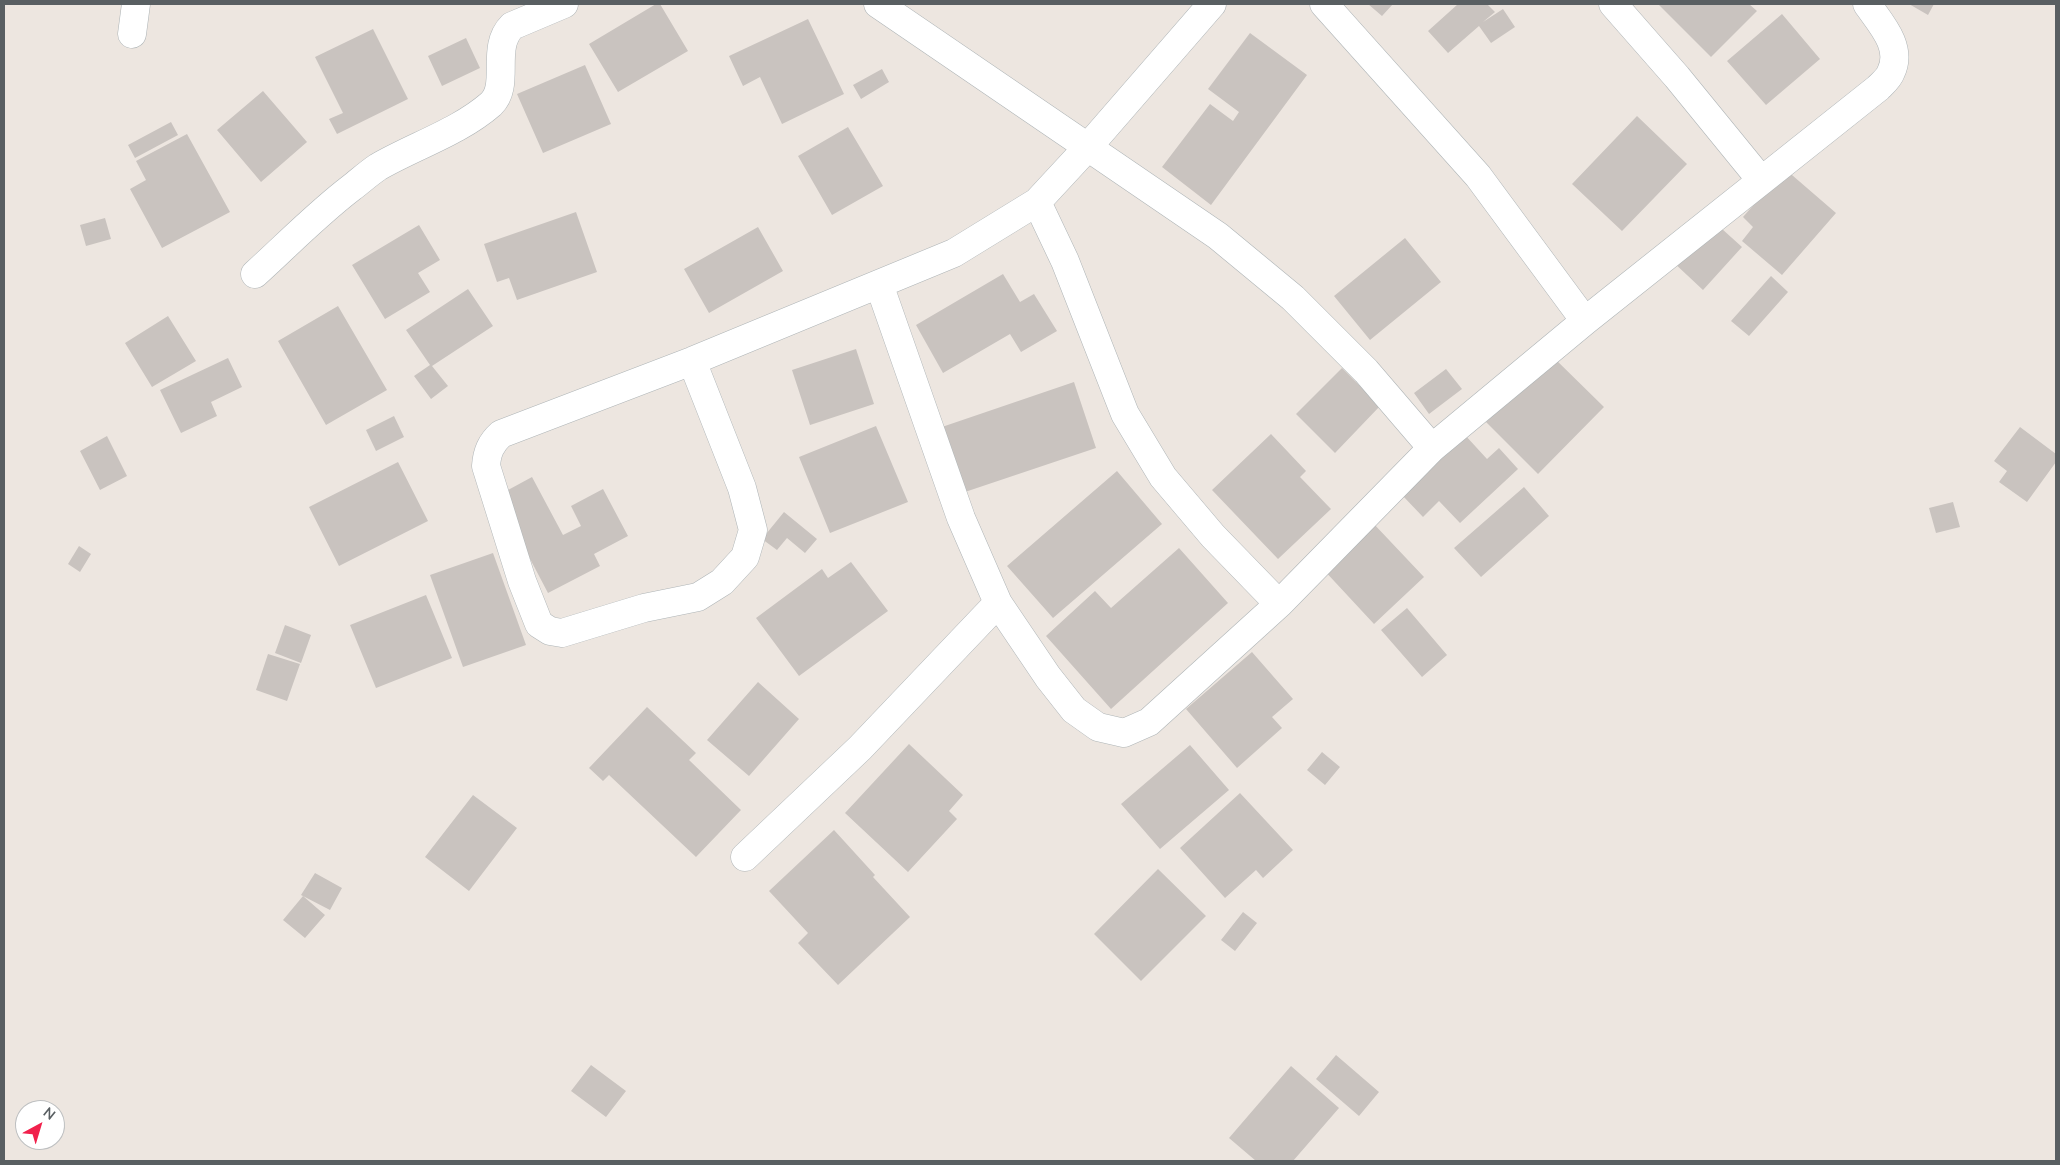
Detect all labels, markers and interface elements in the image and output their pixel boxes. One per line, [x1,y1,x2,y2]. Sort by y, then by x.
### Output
north arrow [15,1100,65,1150]
text: N [39,1103,59,1124]

